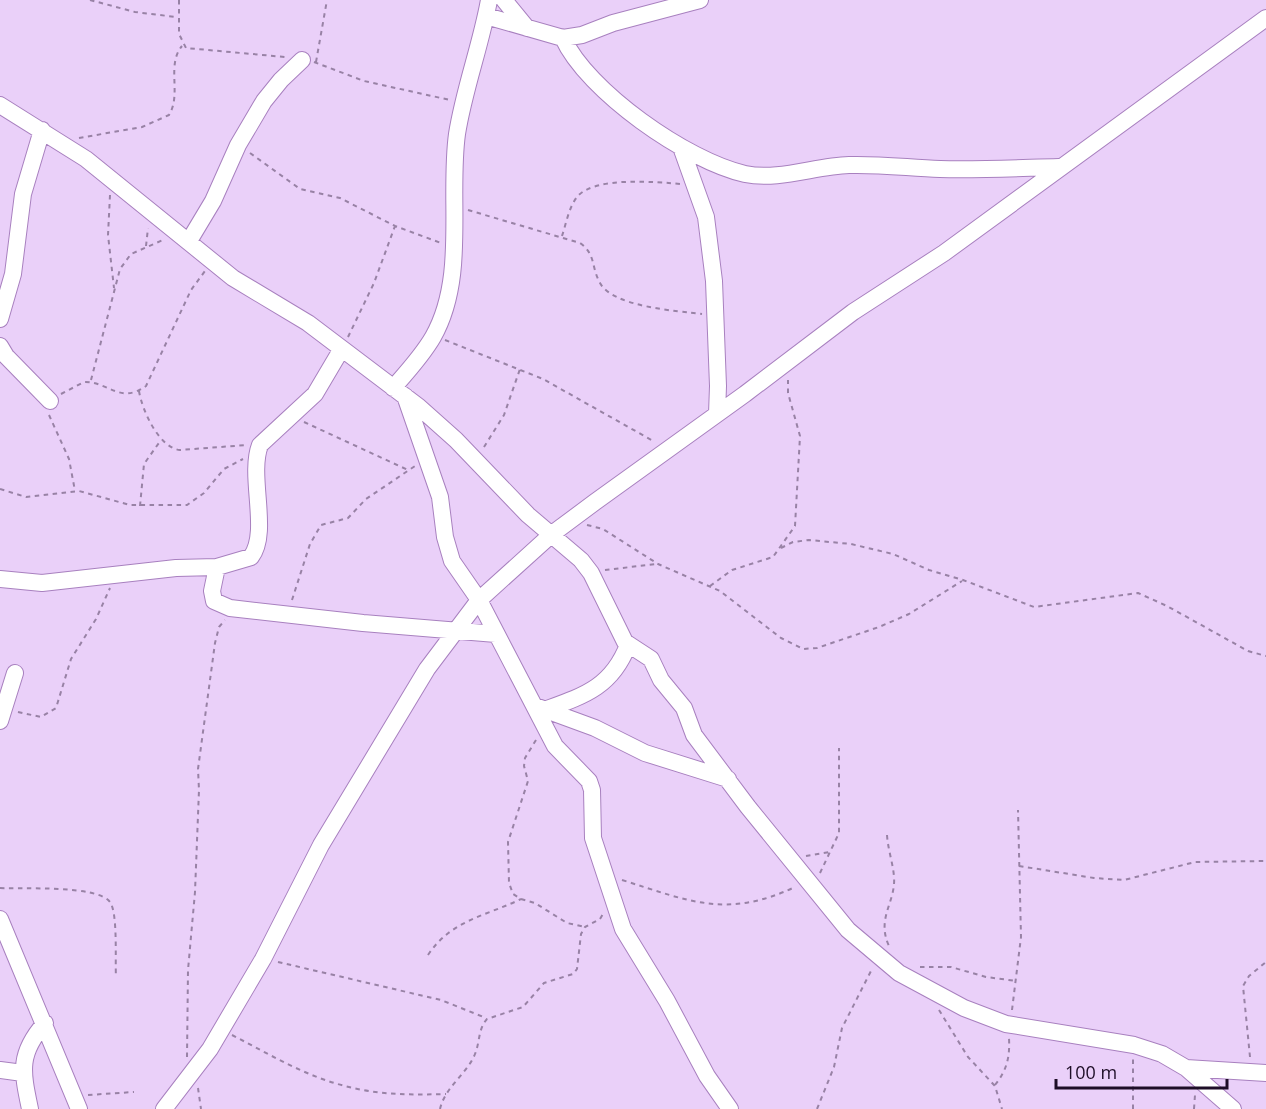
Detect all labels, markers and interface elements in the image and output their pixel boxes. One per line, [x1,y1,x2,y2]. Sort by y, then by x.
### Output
scale bar [1056,1052,1227,1090]
text: 100 m [1065,1060,1117,1084]

